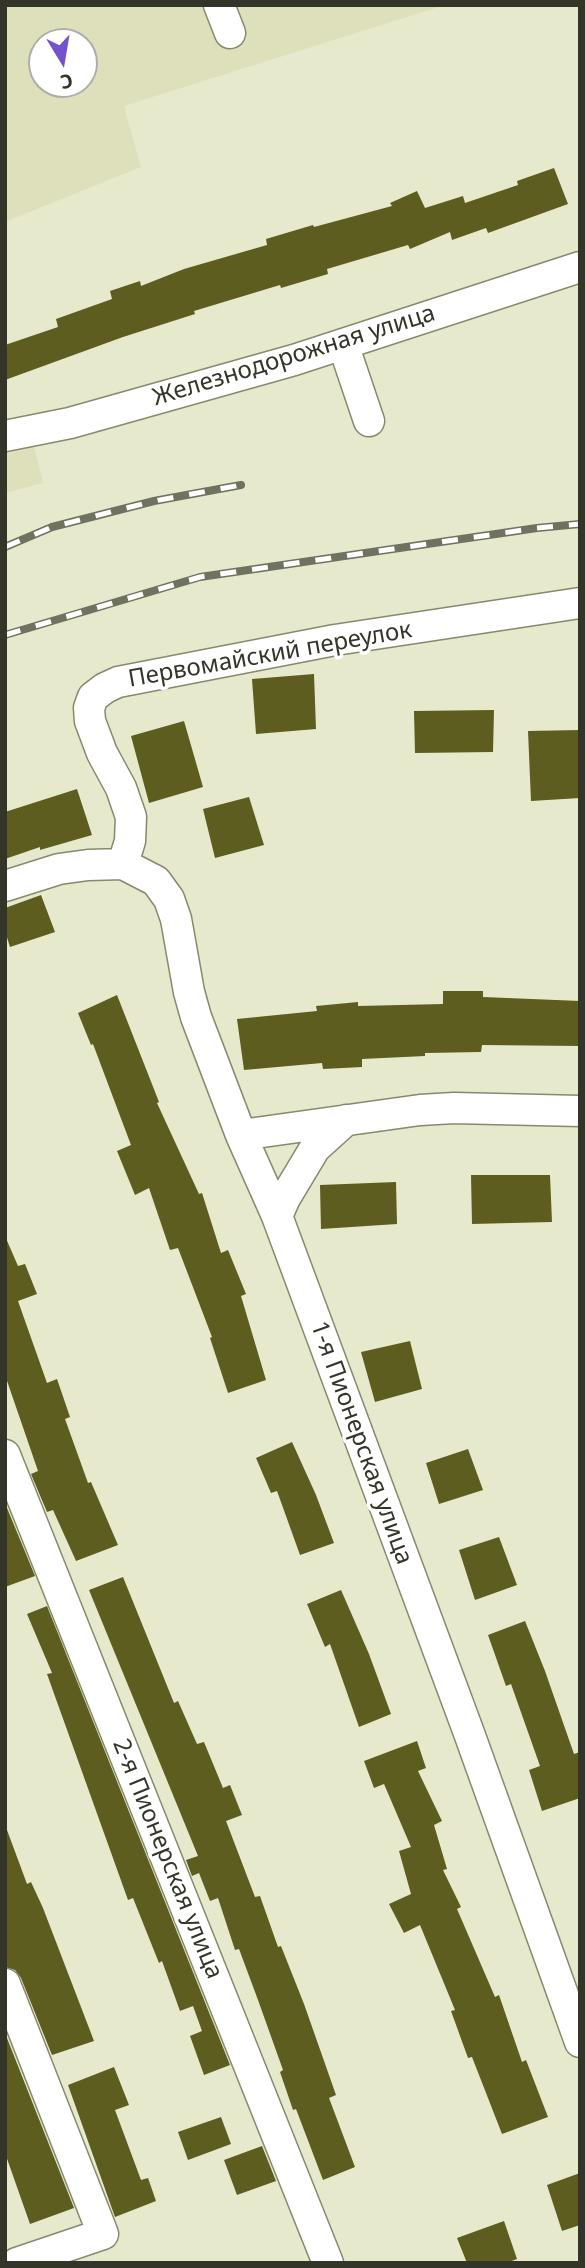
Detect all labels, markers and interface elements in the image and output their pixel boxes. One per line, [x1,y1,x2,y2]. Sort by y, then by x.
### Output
north arrow [28,28,98,98]
text: С [58,68,75,96]
street label: Железнодорожная улица [149,299,439,413]
street label: Первомайский переулок [126,616,414,694]
street label: 1-я Пионерская улица [304,1318,418,1568]
street label: 2-я Пионерская улица [106,1735,228,1983]

